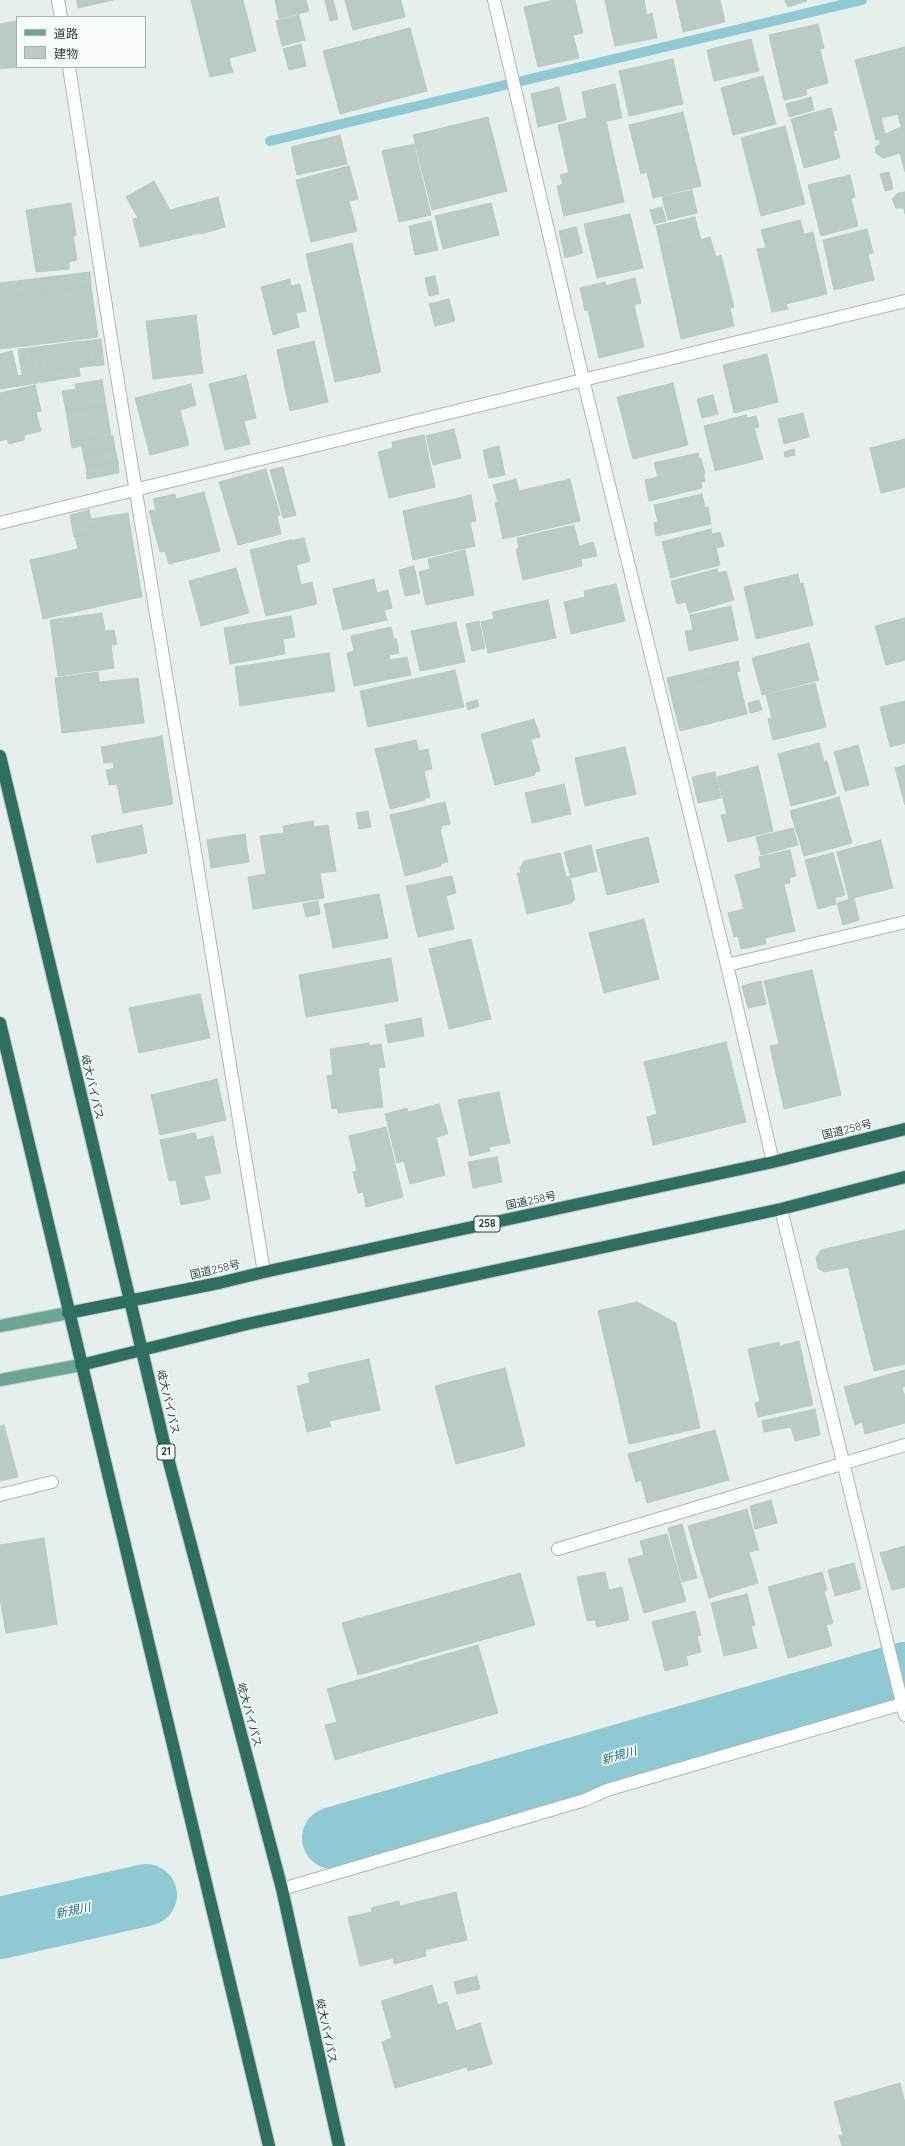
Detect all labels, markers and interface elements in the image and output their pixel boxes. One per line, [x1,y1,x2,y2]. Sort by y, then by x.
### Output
legend [16,16,146,68]
text: 道路 [54,26,78,41]
text: 建物 [54,46,78,61]
street label: 岐大バイパス [78,1053,106,1121]
street label: 国道258号 [821,1117,873,1143]
street label: 国道258号 [505,1189,557,1213]
road number: 258 [474,1216,500,1232]
street label: 国道258号 [189,1258,241,1282]
street label: 岐大バイパス [154,1368,182,1436]
road number: 21 [157,1444,175,1460]
street label: 岐大バイパス [234,1681,264,1749]
water label: 新規川 [600,1744,638,1768]
water label: 新規川 [54,1900,92,1922]
street label: 岐大バイパス [313,1997,339,2065]

